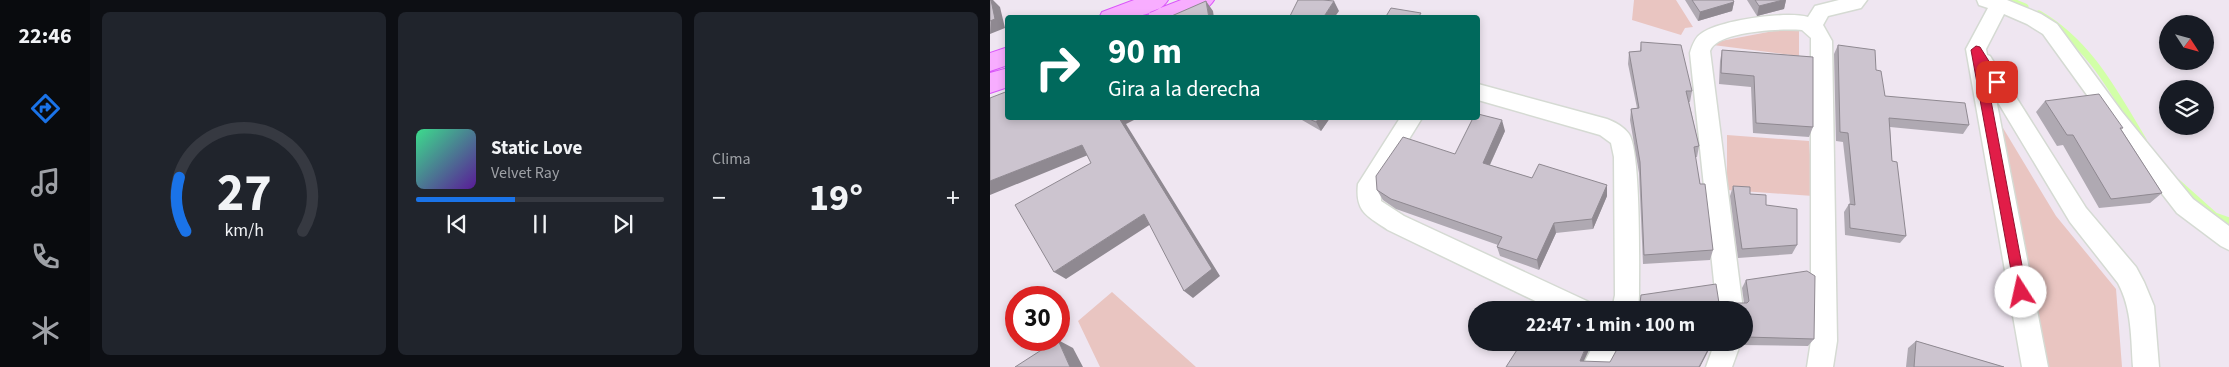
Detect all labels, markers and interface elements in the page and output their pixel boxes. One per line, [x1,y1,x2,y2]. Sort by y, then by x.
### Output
north arrow [2159,15,2214,70]
map controls [2159,15,2214,135]
text: 22:46 [18,20,72,52]
text: 90 m [1108,27,1182,77]
icon: right [1025,35,1090,100]
pin [1976,61,2018,103]
icon: arrive [1983,68,2011,96]
text: Gira a la derecha [1108,73,1261,105]
button: layers [2159,80,2214,135]
icon: directions [28,91,63,126]
text: Static Love [491,135,582,162]
text: Clima [712,148,750,170]
text: 27 [217,157,271,231]
text: Velvet Ray [491,162,559,184]
icon: music [28,165,63,200]
text: 19° [809,171,863,225]
text: − [712,178,726,218]
text: + [946,178,960,218]
icon: previous [443,210,471,238]
icon: pause [526,210,554,238]
icon: next [609,210,637,238]
text: km/h [224,218,264,243]
icon: phone [28,239,63,274]
position arrow [1994,265,2046,317]
speed limit sign: 30 [1005,286,1070,351]
text: 22:47 · 1 min · 100 m [1526,312,1695,339]
icon: climate [28,313,63,348]

